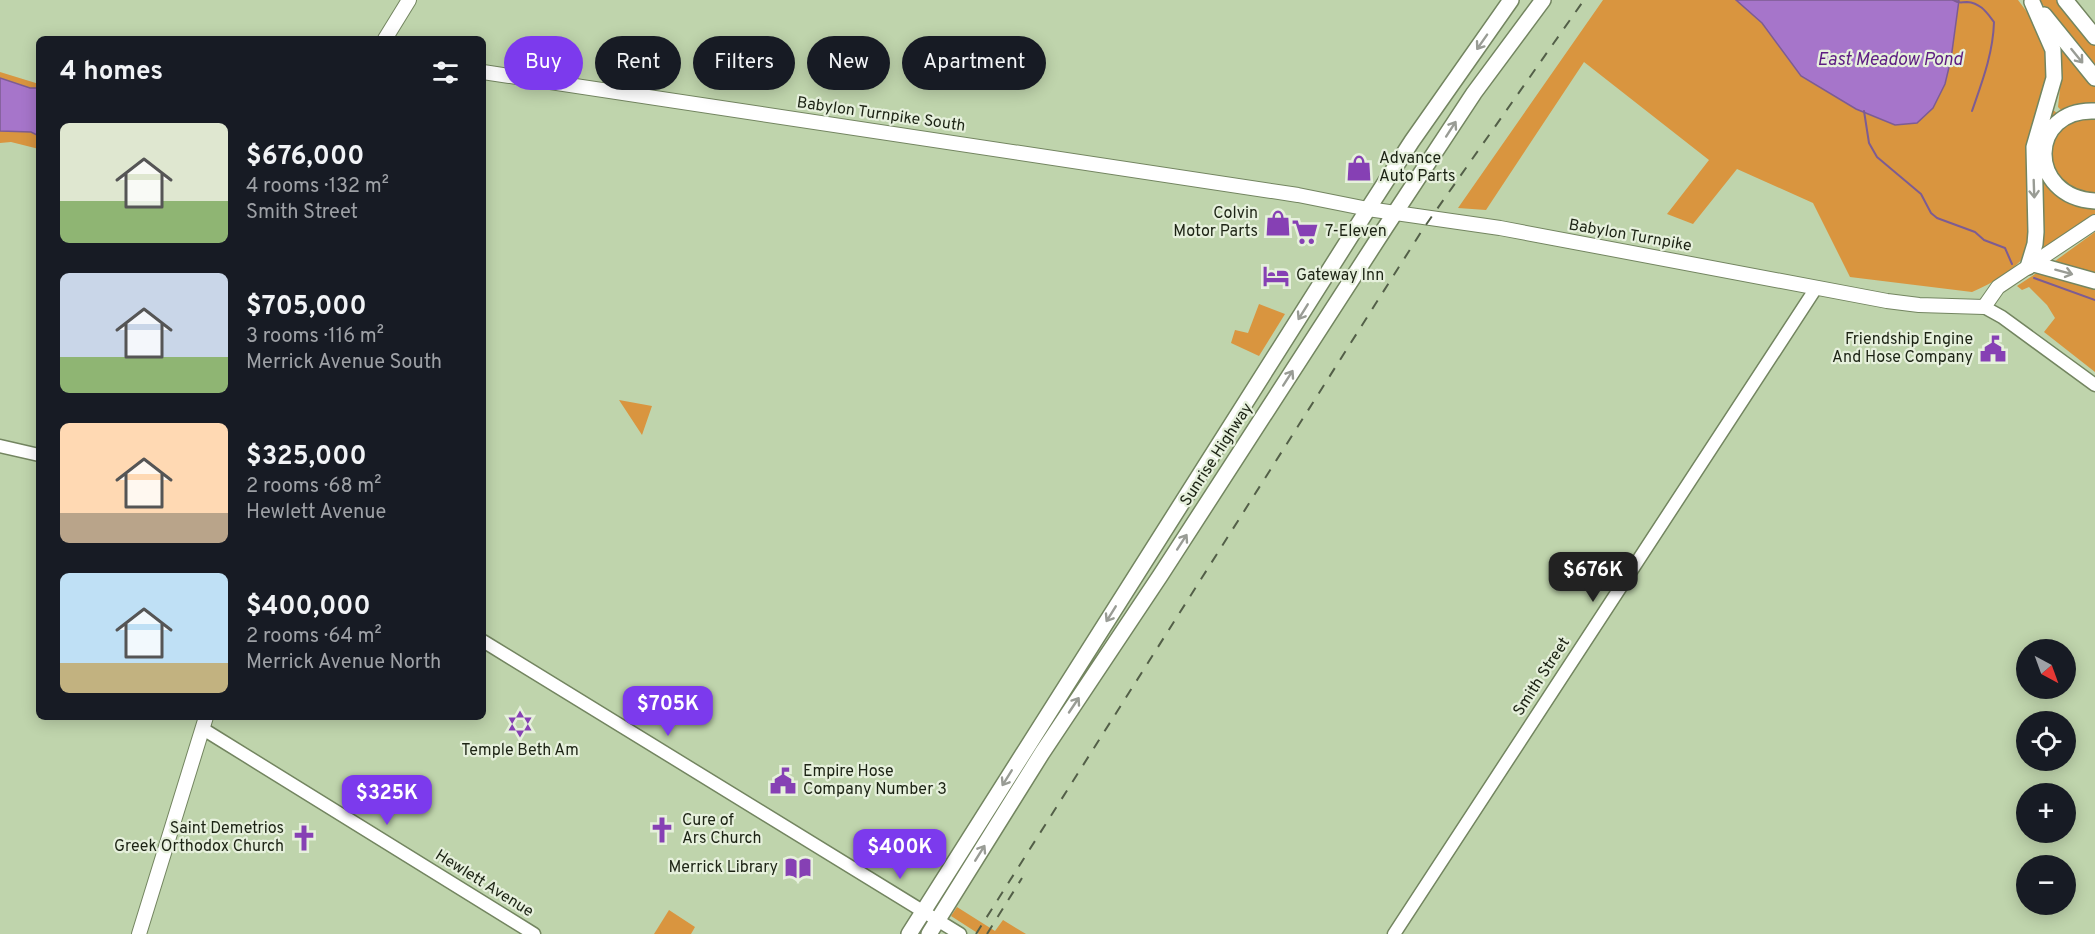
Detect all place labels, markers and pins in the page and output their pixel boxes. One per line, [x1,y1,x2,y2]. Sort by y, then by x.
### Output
place label: Advance Auto Parts [1379,149,1456,187]
shop icon: Advance Auto Parts [1344,153,1374,183]
place label: Colvin Motor Parts [1173,204,1258,242]
shop icon: Colvin Motor Parts [1263,208,1293,238]
supermarket icon: 7-Eleven [1290,217,1320,247]
place label: 7-Eleven [1325,222,1387,242]
hotel icon: Gateway Inn [1261,261,1291,291]
place label: Gateway Inn [1296,266,1384,286]
place label: Friendship Engine And Hose Company [1832,330,1973,368]
public building icon: Friendship Engine And Hose Company [1978,334,2008,364]
pin: $676K [1551,552,1635,603]
pin: $705K [626,686,710,737]
synagogue icon: Temple Beth Am [505,709,535,739]
place label: Temple Beth Am [461,741,579,761]
place label: Empire Hose Company Number 3 [803,762,947,800]
public building icon: Empire Hose Company Number 3 [768,766,798,796]
pin: $325K [345,775,429,826]
place label: Cure of Ars Church [682,811,762,849]
church icon: Cure of Ars Church [647,815,677,845]
place label: Saint Demetrios Greek Orthodox Church [114,819,284,857]
church icon: Saint Demetrios Greek Orthodox Church [289,823,319,853]
pin: $400K [858,829,942,880]
library icon: Merrick Library [783,853,813,883]
place label: Merrick Library [668,858,778,878]

